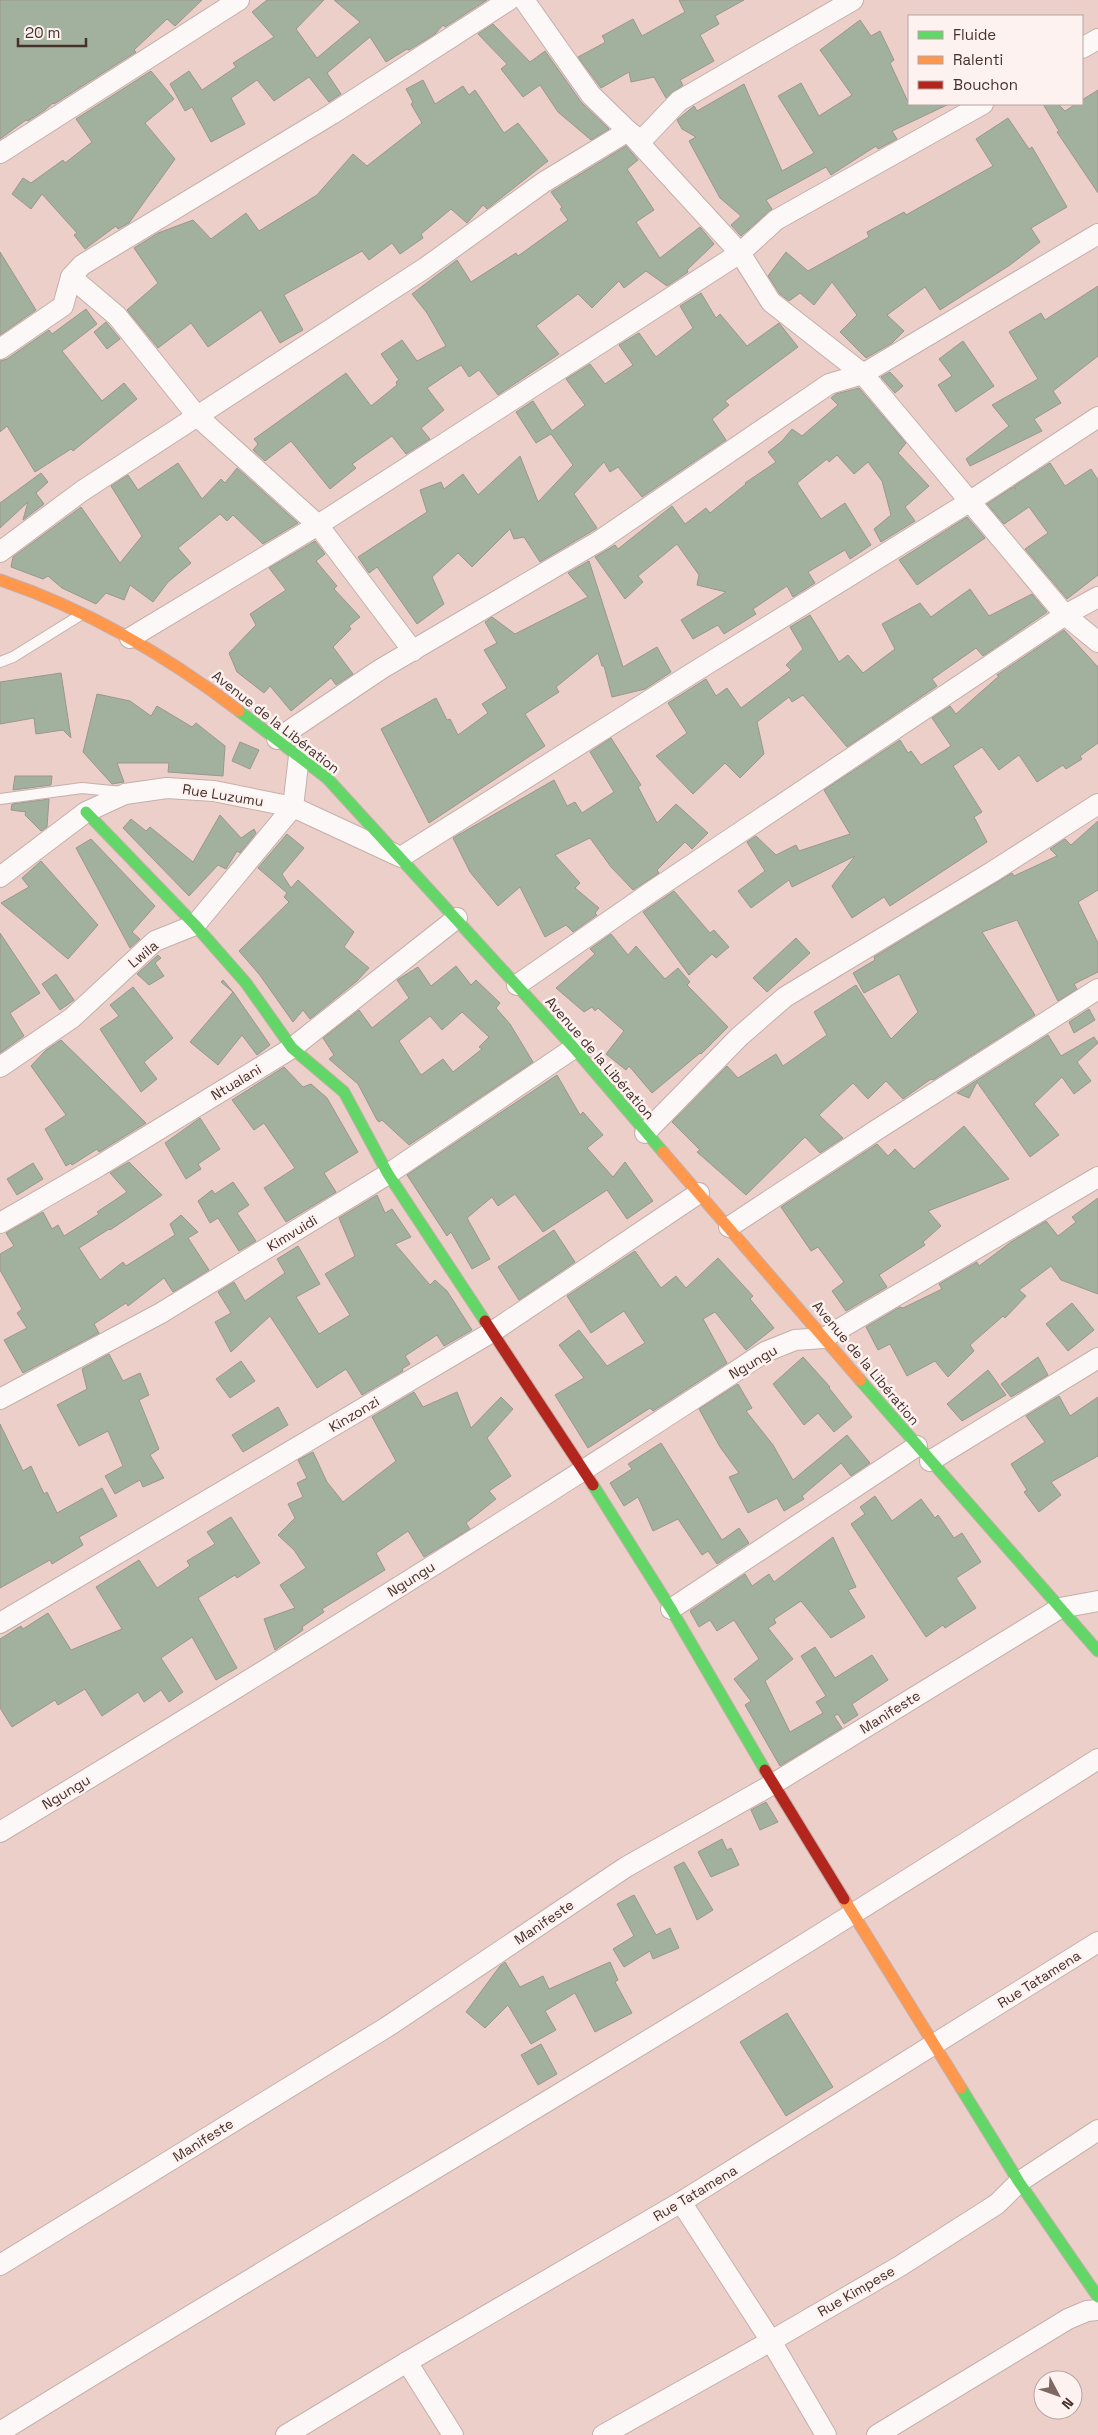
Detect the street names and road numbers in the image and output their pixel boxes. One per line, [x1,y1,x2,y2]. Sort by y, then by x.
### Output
street label: Avenue de la Libération [209,667,343,777]
street label: Rue Luzumu [181,780,265,810]
street label: Lwila [124,936,162,972]
street label: Avenue de la Libération [542,993,658,1123]
street label: Ntualani [207,1060,265,1104]
street label: Kimvuidi [263,1211,321,1255]
street label: Avenue de la Libération [809,1297,923,1429]
street label: Ngungu [726,1341,780,1383]
street label: Kinzonzi [326,1392,382,1436]
street label: Ngungu [384,1557,438,1601]
street label: Manifeste [856,1686,924,1738]
street label: Ngungu [39,1771,93,1813]
street label: Manifeste [511,1896,577,1948]
street label: Rue Tatamena [994,1946,1084,2012]
street label: Manifeste [169,2114,237,2166]
street label: Rue Tatamena [650,2161,740,2225]
street label: Rue Kimpese [814,2262,898,2320]

